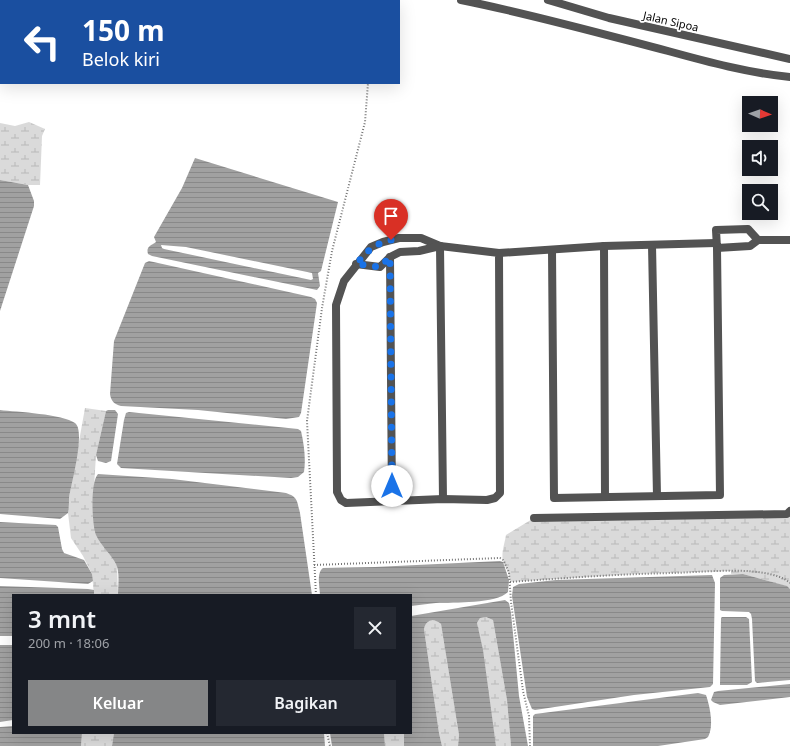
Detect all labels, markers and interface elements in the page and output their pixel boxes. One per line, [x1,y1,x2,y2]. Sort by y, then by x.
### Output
street label: Jalan Sipoa [641,7,700,35]
text: 150 m [82,11,165,49]
icon: left [16,16,68,68]
text: Belok kiri [82,47,160,71]
north arrow [742,96,778,132]
map controls [742,96,778,220]
button: sound [742,140,778,176]
button: search [742,184,778,220]
pin [374,199,408,240]
icon: arrive [380,205,402,227]
position arrow [371,465,413,507]
text: 3 mnt [28,602,96,635]
button: close [354,607,396,649]
text: 200 m · 18:06 [28,634,109,652]
button: Keluar [28,680,208,726]
button: Bagikan [216,680,396,726]

